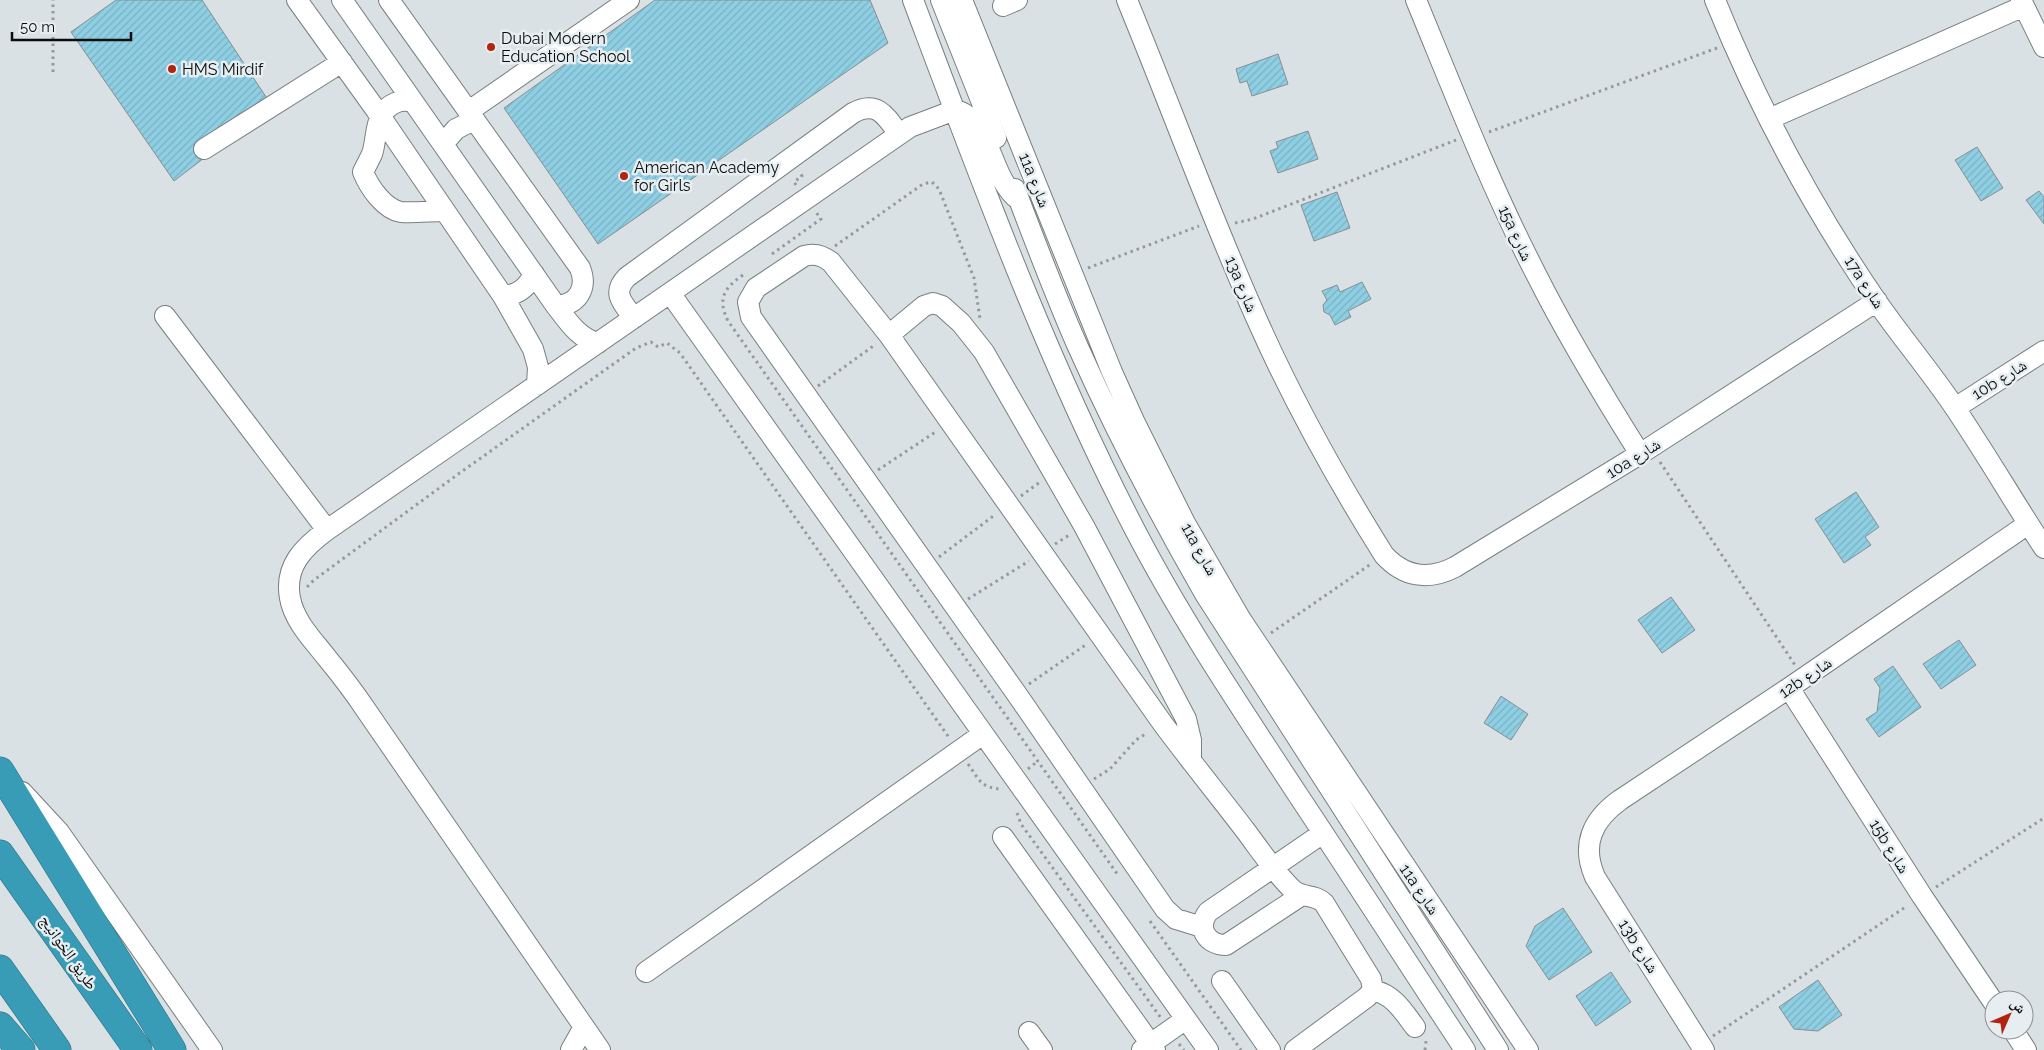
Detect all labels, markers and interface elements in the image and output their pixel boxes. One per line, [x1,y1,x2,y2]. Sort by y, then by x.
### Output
scale bar [12,10,131,42]
text: 50 m [20,18,55,36]
place label: Dubai Modern Education School [501,29,631,66]
marker: Dubai Modern Education School [485,41,497,53]
place label: HMS Mirdif [182,60,264,79]
marker: HMS Mirdif [166,63,178,75]
street label: 11a شارع [1014,150,1054,211]
place label: American Academy for Girls [634,158,779,195]
marker: American Academy for Girls [618,170,630,182]
street label: 15a شارع [1494,203,1537,264]
street label: 17a شارع [1840,253,1888,313]
street label: 13a شارع [1220,254,1262,315]
street label: 10b شارع [1968,355,2031,404]
street label: 10a شارع [1603,435,1664,483]
street label: 11a شارع [1177,520,1222,579]
street label: 12b شارع [1775,653,1836,703]
street label: 15b شارع [1865,816,1914,877]
street label: 11a شارع [1395,860,1443,919]
street label: طريق الخوانيج [35,911,101,994]
street label: 13b شارع [1614,916,1662,977]
north arrow [1984,990,2034,1040]
text: ش [2007,995,2029,1018]

